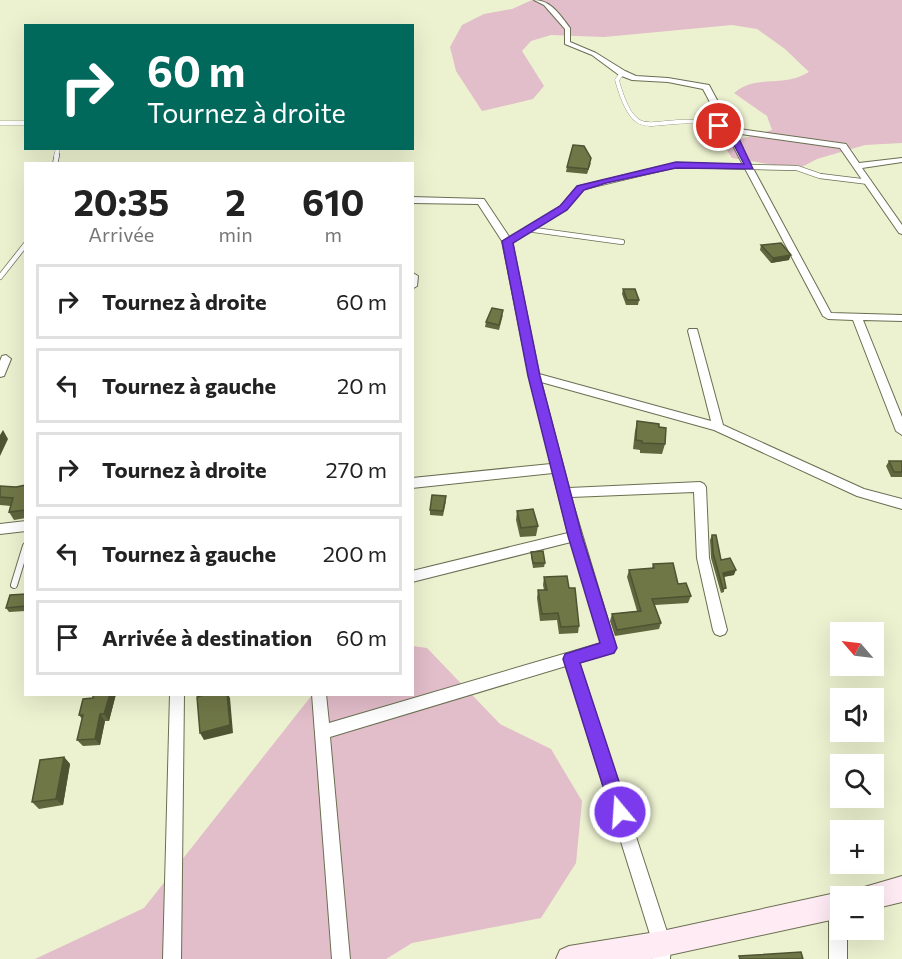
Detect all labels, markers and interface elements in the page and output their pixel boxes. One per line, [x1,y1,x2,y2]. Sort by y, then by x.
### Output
text: 60 m [147,44,246,96]
icon: right [48,48,126,126]
text: Tournez à droite [147,96,346,129]
pin [693,100,744,151]
icon: arrive [702,109,735,142]
text: 20:35 [73,179,169,223]
text: 2 [225,179,246,223]
text: 610 [302,179,365,223]
text: Arrivée [88,222,154,246]
text: min [219,222,253,246]
text: m [325,222,342,246]
icon: right [51,285,84,318]
text: Tournez à droite [102,288,267,315]
text: 60 m [336,288,387,315]
icon: left [51,369,84,402]
text: Tournez à gauche [102,372,276,399]
text: 20 m [337,372,387,399]
icon: right [51,453,84,486]
text: Tournez à droite [102,456,267,483]
text: 270 m [326,456,387,483]
icon: left [51,537,84,570]
text: Tournez à gauche [102,540,276,567]
text: 200 m [323,540,387,567]
icon: arrive [51,621,84,654]
north arrow [830,622,884,676]
map controls [830,622,884,940]
text: Arrivée à destination [102,624,312,651]
text: 60 m [336,624,387,651]
button: sound [830,688,884,742]
button: search [830,754,884,808]
position arrow [588,780,652,844]
button: + [830,820,884,874]
button: − [830,886,884,940]

